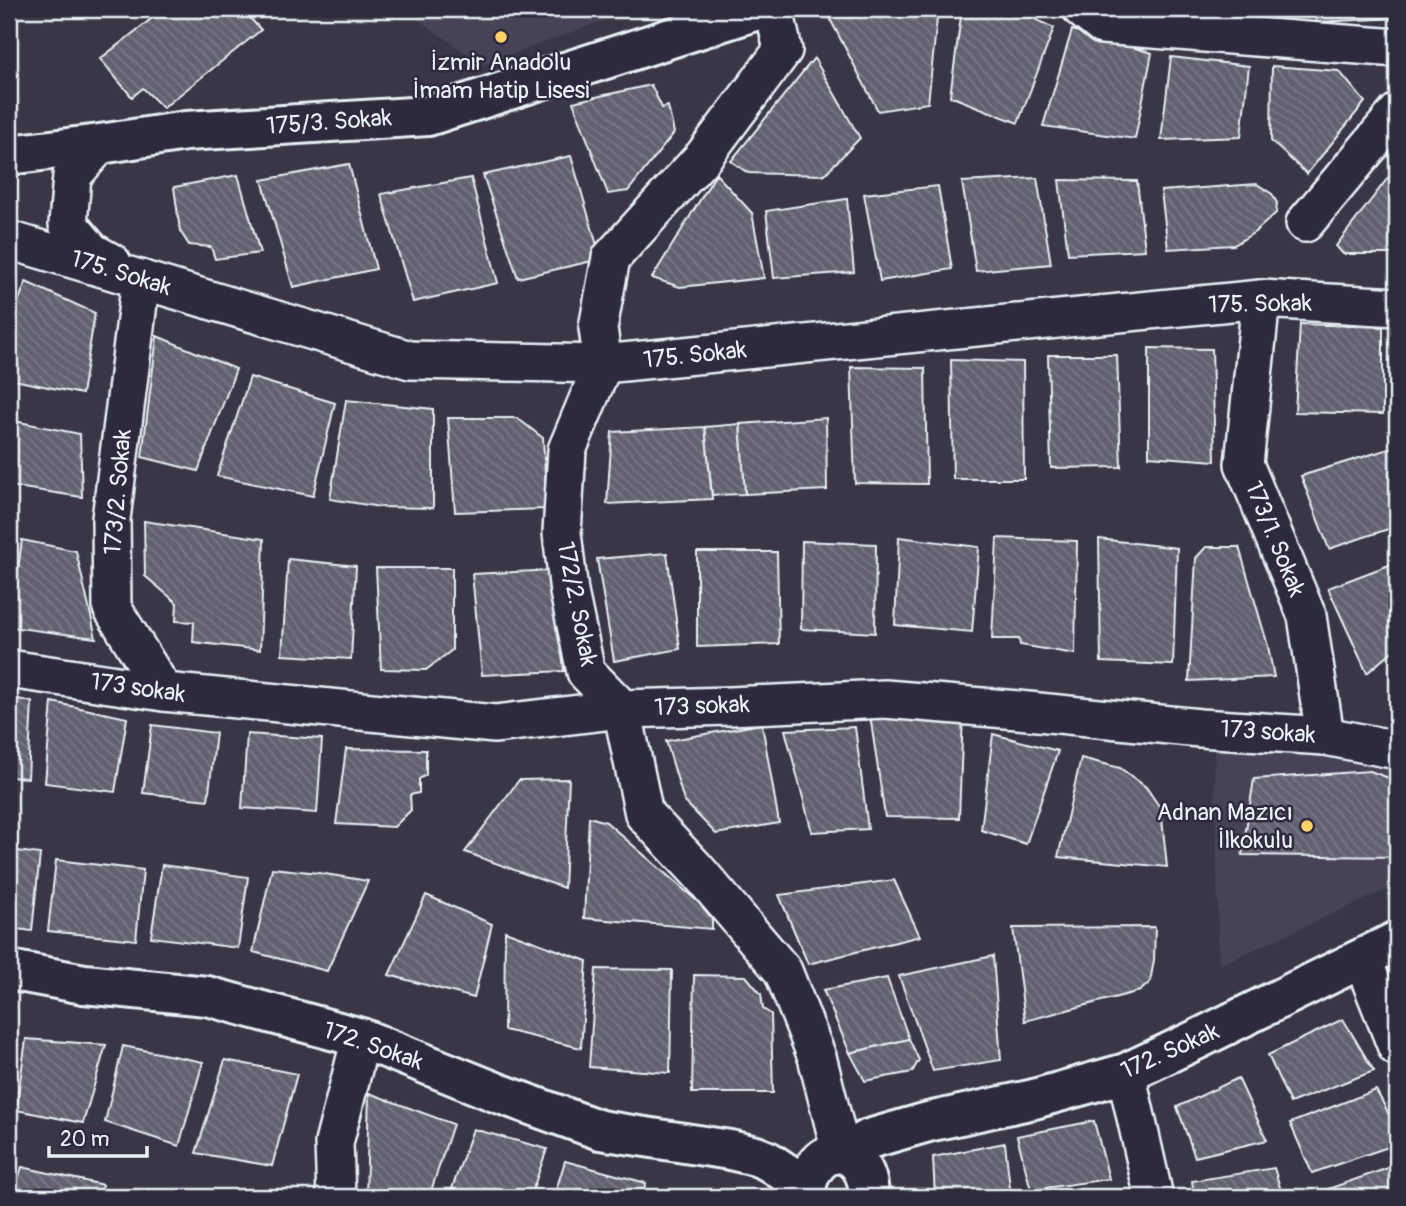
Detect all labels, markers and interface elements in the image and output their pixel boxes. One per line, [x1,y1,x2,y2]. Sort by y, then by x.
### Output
marker: İzmir Anadolu İmam Hatip Lisesi [493,29,509,45]
place label: İzmir Anadolu İmam Hatip Lisesi [412,48,590,105]
street label: 175/3. Sokak [265,103,393,141]
street label: 175. Sokak [67,244,175,302]
street label: 175. Sokak [1208,289,1312,319]
street label: 175. Sokak [642,335,748,375]
street label: 173/2. Sokak [98,428,138,556]
street label: 173/1. Sokak [1239,477,1311,601]
street label: 172/2. Sokak [551,539,603,669]
street label: 173 sokak [89,667,187,709]
street label: 173 sokak [654,690,750,722]
street label: 173 sokak [1219,714,1317,750]
place label: Adnan Mazıcı İlkokulu [1157,798,1293,855]
marker: Adnan Mazıcı İlkokulu [1299,818,1315,834]
street label: 172. Sokak [319,1015,427,1077]
street label: 172. Sokak [1117,1017,1223,1085]
scale bar [49,1115,147,1159]
text: 20 m [60,1126,109,1153]

